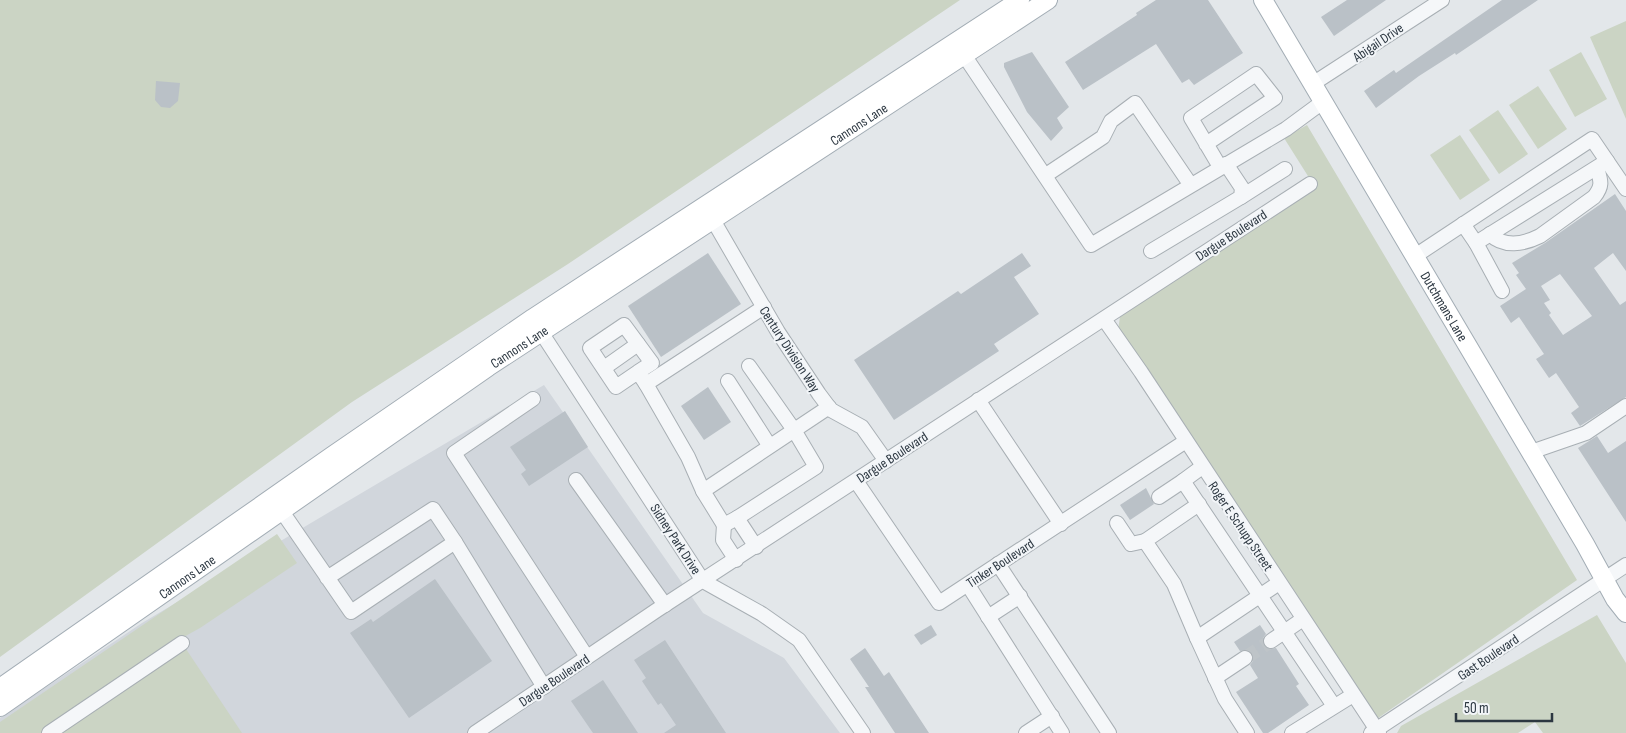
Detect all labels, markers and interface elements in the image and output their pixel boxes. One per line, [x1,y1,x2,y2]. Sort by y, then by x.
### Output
street label: Abigail Drive [1349,19,1407,66]
street label: Cannons Lane [827,99,891,149]
street label: Dargue Boulevard [1193,206,1270,265]
street label: Dutchmans Lane [1417,269,1471,345]
street label: Century Division Way [756,303,824,396]
street label: Cannons Lane [487,322,551,372]
street label: Dargue Boulevard [854,428,931,487]
street label: Roger E Schupp Street [1204,478,1277,574]
street label: Sidney Park Drive [646,501,705,578]
street label: Tinker Boulevard [963,535,1038,592]
street label: Cannons Lane [156,551,219,603]
street label: Gast Boulevard [1454,631,1522,684]
street label: Dargue Boulevard [516,651,593,710]
scale bar [1456,690,1552,722]
text: 50 m [1464,699,1489,718]

